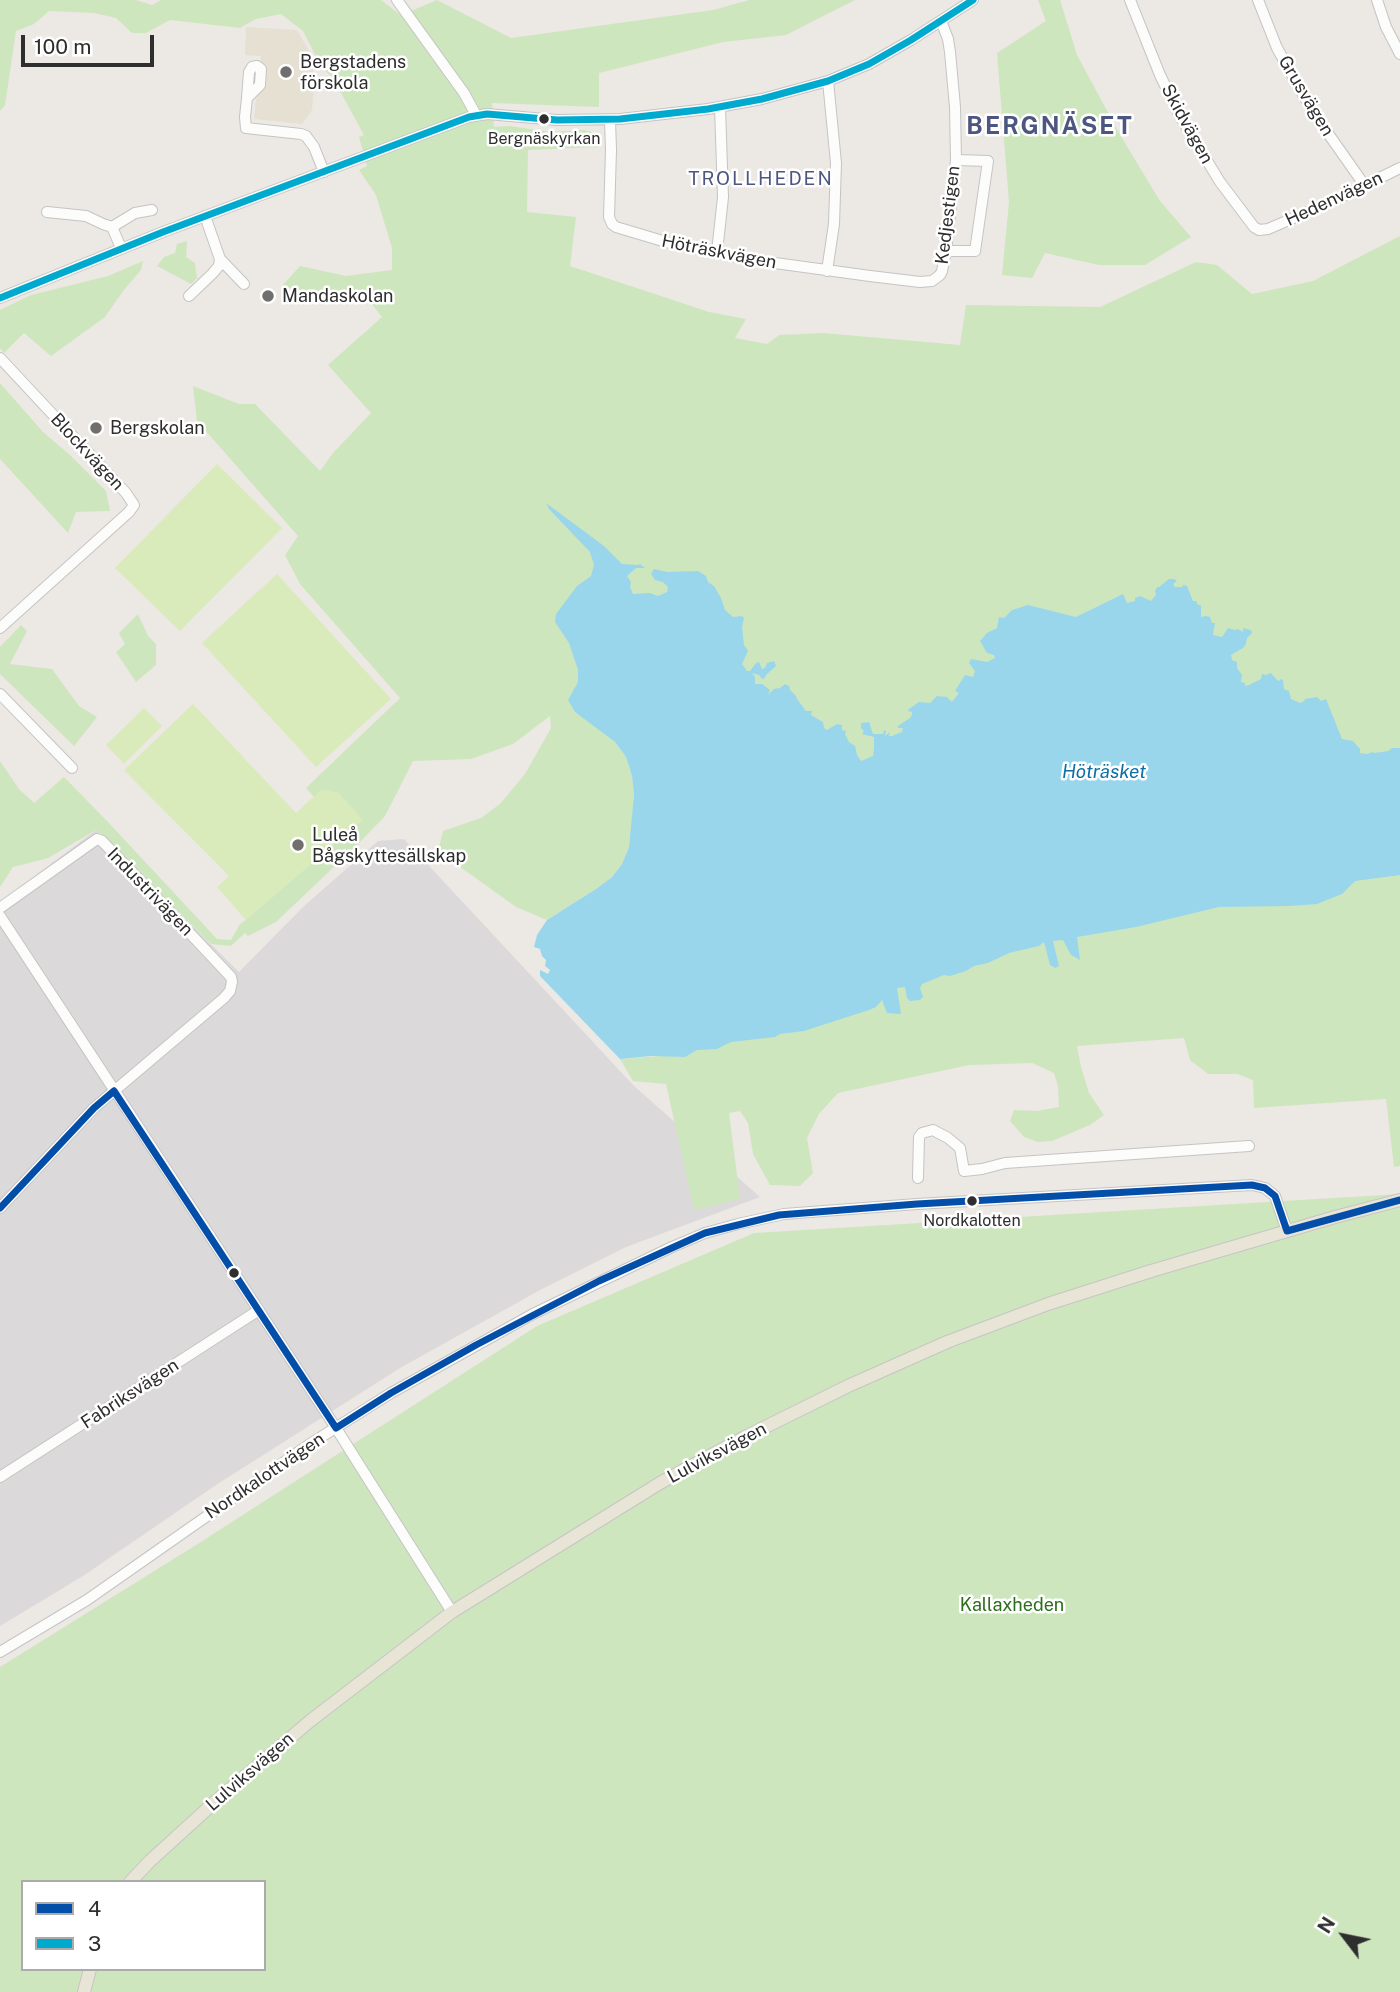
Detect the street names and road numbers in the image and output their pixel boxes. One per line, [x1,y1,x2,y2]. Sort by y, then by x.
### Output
street label: Grusvägen [1274,52,1338,140]
street label: Skidvägen [1156,80,1218,168]
street label: Kedjestigen [931,164,965,266]
street label: Hedenvägen [1282,167,1386,231]
street label: Höträskvägen [660,230,778,274]
street label: Blockvägen [46,409,128,495]
street label: Industrivägen [103,843,197,941]
street label: Fabriksvägen [77,1354,183,1434]
street label: Lulviksvägen [664,1418,770,1488]
street label: Nordkalottvägen [201,1428,329,1524]
street label: Lulviksvägen [202,1728,298,1816]

